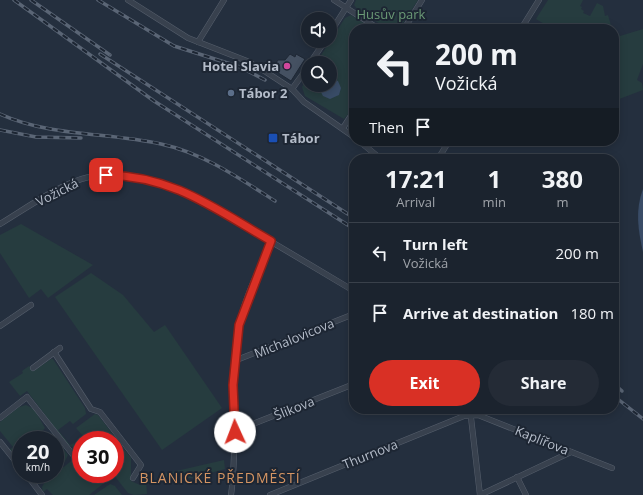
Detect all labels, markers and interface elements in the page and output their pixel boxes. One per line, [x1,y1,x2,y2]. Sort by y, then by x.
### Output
park label: Husův park [357,5,426,23]
map controls [301,12,337,92]
button: sound [301,12,337,48]
text: 200 m [435,35,518,73]
icon: left [369,40,421,92]
button: search [301,56,337,92]
place label: Hotel Slavia [202,57,279,75]
marker: Hotel Slavia [282,61,292,71]
text: Vožická [435,71,498,95]
place label: Tábor 2 [239,84,288,102]
marker: Tábor 2 [226,88,236,98]
icon: arrive [412,116,434,138]
text: Then [369,117,404,137]
place label: Tábor [282,129,320,147]
marker: Tábor [267,132,279,144]
pin [89,158,123,192]
text: 17:21 [385,162,447,195]
text: 1 [487,162,501,195]
text: 380 [542,162,583,195]
icon: arrive [95,164,117,186]
street label: Vožická [33,174,81,210]
text: Arrival [396,193,435,211]
text: min [483,193,506,211]
text: m [556,193,568,211]
text: Turn left [403,234,468,254]
icon: left [369,242,391,264]
text: 200 m [555,243,599,263]
text: Vožická [403,254,448,272]
icon: arrive [369,302,391,324]
text: Arrive at destination [403,303,558,323]
text: 180 m [570,303,614,323]
street label: Michalovicova [251,314,337,362]
button: Exit [369,360,480,406]
button: Share [488,360,599,406]
street label: Šlikova [271,392,317,424]
position arrow [214,411,256,453]
street label: Kaplířova [512,421,572,459]
speed limit sign: 30 [72,431,124,483]
street label: Thurnova [340,435,400,473]
text: 20 [27,438,49,465]
text: km/h [26,460,50,474]
district label: BLANICKÉ PŘEDMĚSTÍ [139,468,301,487]

